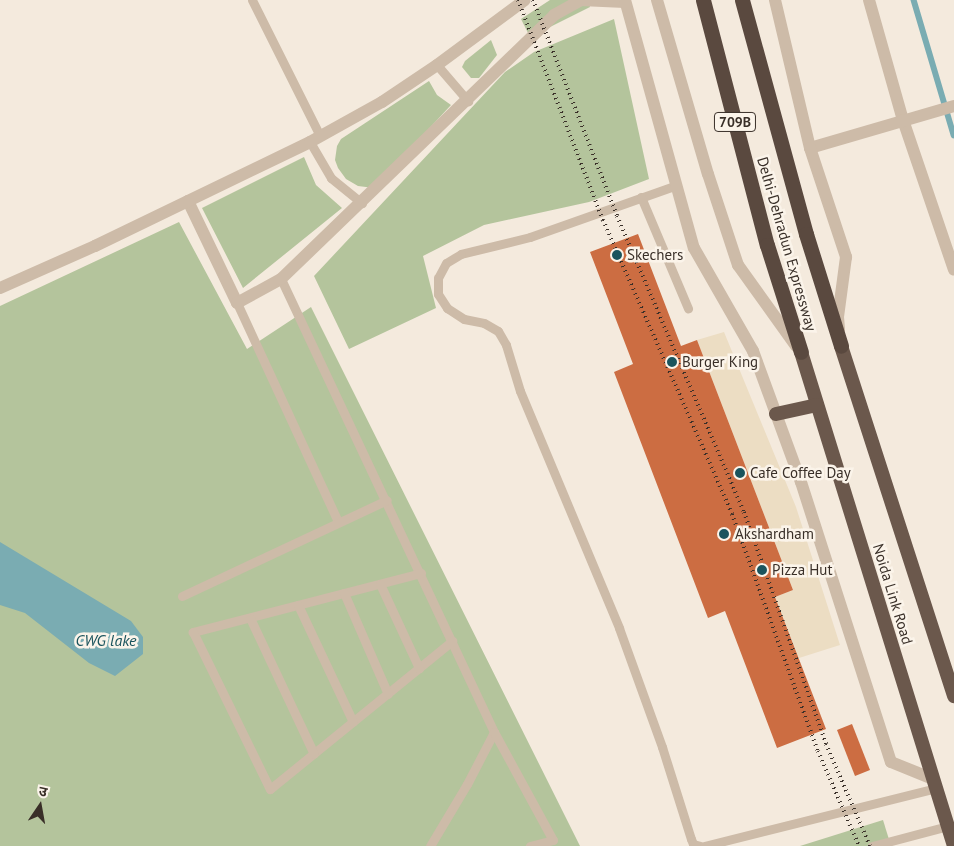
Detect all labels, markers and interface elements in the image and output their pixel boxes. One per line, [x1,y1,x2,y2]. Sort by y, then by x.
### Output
road number: 709B [714,110,756,134]
street label: Delhi-Dehradun Expressway [753,155,821,333]
place label: Skechers [627,246,683,264]
marker: Skechers [611,249,623,261]
place label: Burger King [682,353,758,371]
marker: Burger King [666,356,678,368]
place label: Cafe Coffee Day [750,464,851,482]
marker: Cafe Coffee Day [734,467,746,479]
place label: Akshardham [735,525,814,543]
marker: Akshardham [717,527,731,541]
street label: Noida Link Road [869,541,917,647]
place label: Pizza Hut [772,561,833,579]
marker: Pizza Hut [756,564,768,576]
water label: CWG lake [76,630,136,650]
north arrow [15,781,65,831]
text: उ [37,782,49,801]

